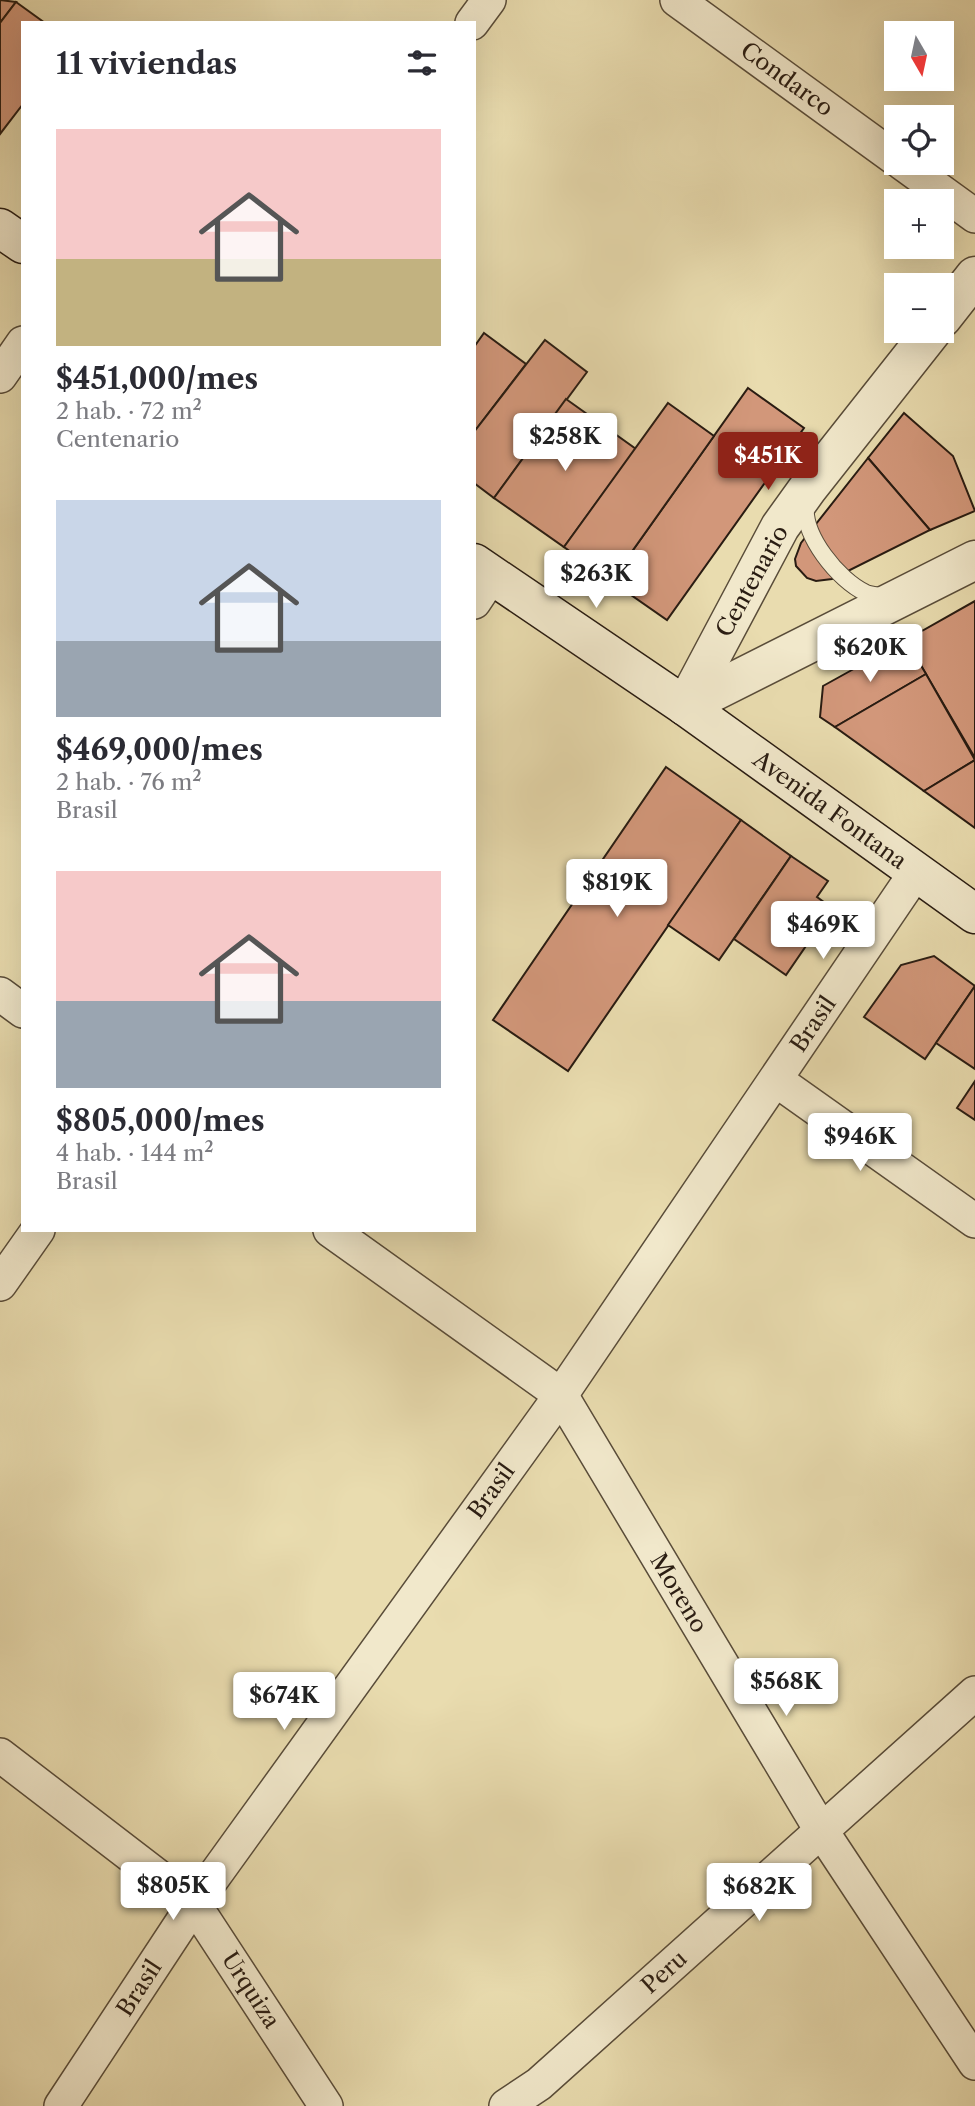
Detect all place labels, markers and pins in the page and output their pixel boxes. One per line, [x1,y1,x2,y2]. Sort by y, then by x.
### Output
pin: $258K [516,414,614,473]
pin: $451K [719,433,817,492]
pin: $263K [547,550,645,610]
pin: $620K [821,624,919,684]
pin: $819K [568,860,666,919]
pin: $469K [774,902,872,961]
pin: $946K [811,1114,909,1173]
pin: $568K [737,1658,835,1718]
pin: $674K [235,1672,333,1732]
pin: $805K [124,1862,222,1922]
pin: $682K [710,1864,808,1923]

